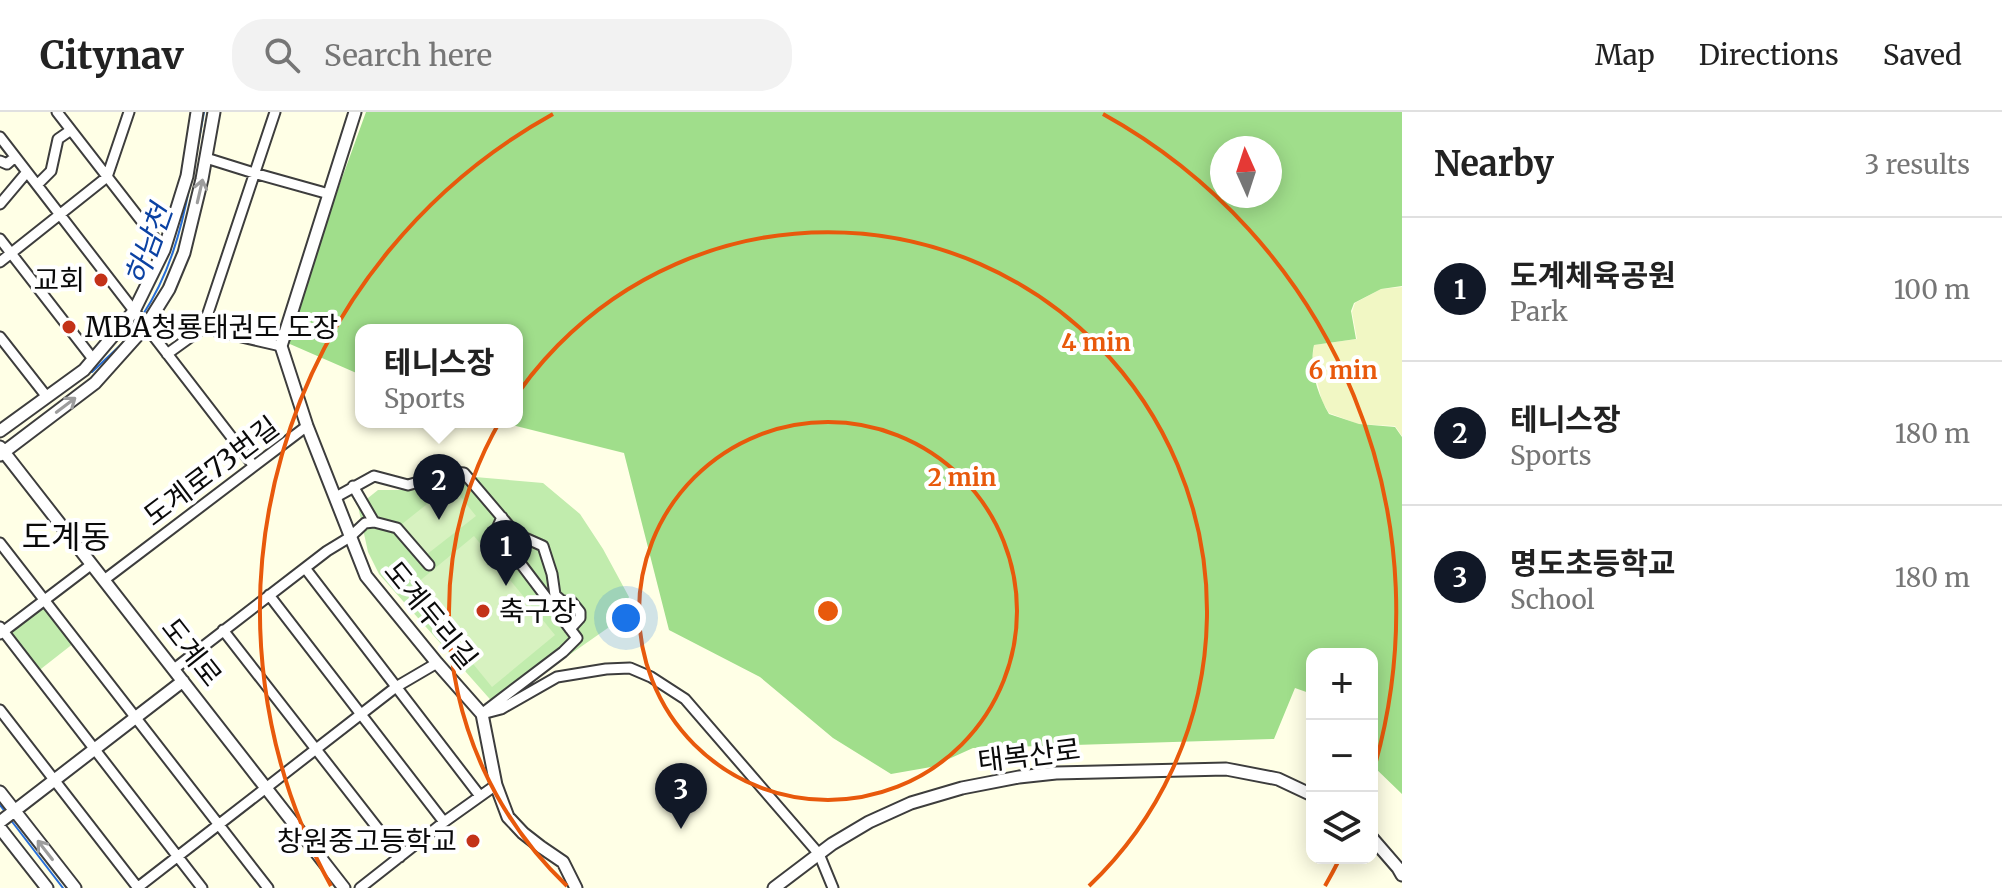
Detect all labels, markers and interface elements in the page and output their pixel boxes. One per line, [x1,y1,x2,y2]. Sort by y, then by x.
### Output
search box [232,19,792,91]
text: Citynav [40,32,184,79]
icon: search [260,33,304,77]
text: Search here [324,36,492,74]
text: Map [1595,37,1655,73]
text: Directions [1699,37,1839,73]
text: Saved [1883,37,1962,73]
north arrow [1210,136,1282,208]
text: Nearby [1434,143,1554,185]
text: 3 results [1865,148,1970,181]
one-way arrow [193,178,208,204]
water label: 하남천 [116,196,181,290]
text: 도계체육공원 [1510,256,1676,294]
place label: 교회 [33,262,85,298]
marker: 교회 [92,271,110,289]
text: 1 [1454,273,1466,306]
text: 100 m [1894,273,1970,306]
text: Park [1510,295,1568,328]
place label: MBA청룡태권도 도장 [85,309,338,345]
marker: MBA청룡태권도 도장 [60,318,78,336]
popup [355,324,523,428]
text: 4 min [1061,327,1131,358]
text: 테니스장 [384,343,494,381]
text: 6 min [1309,355,1378,386]
text: Sports [384,382,465,415]
one-way arrow [55,397,76,414]
text: 테니스장 [1510,400,1620,438]
street label: 도계로73번길 [136,408,286,534]
text: 2 [1452,417,1468,450]
text: 180 m [1895,417,1970,450]
text: Sports [1510,439,1592,472]
pin: 2 [413,454,465,520]
text: 2 min [928,462,996,493]
district label: 도계동 [22,517,110,557]
pin: 1 [480,520,532,586]
text: 명도초등학교 [1510,544,1676,582]
street label: 도계두리길 [376,554,486,676]
text: 3 [1453,561,1467,594]
text: 180 m [1895,561,1970,594]
text: School [1510,583,1595,616]
place label: 축구장 [499,593,576,629]
centre of rings [814,597,842,625]
your location [606,598,646,638]
marker: 축구장 [474,602,492,620]
street label: 도계로 [154,610,230,694]
map controls [1306,648,1378,864]
button: + [1306,648,1378,720]
button: − [1306,720,1378,792]
street label: 태복산로 [976,731,1082,779]
pin: 3 [655,763,707,829]
button: layers [1306,792,1378,864]
place label: 창원중고등학교 [277,823,457,859]
marker: 창원중고등학교 [464,832,482,850]
one-way arrow [36,840,53,861]

